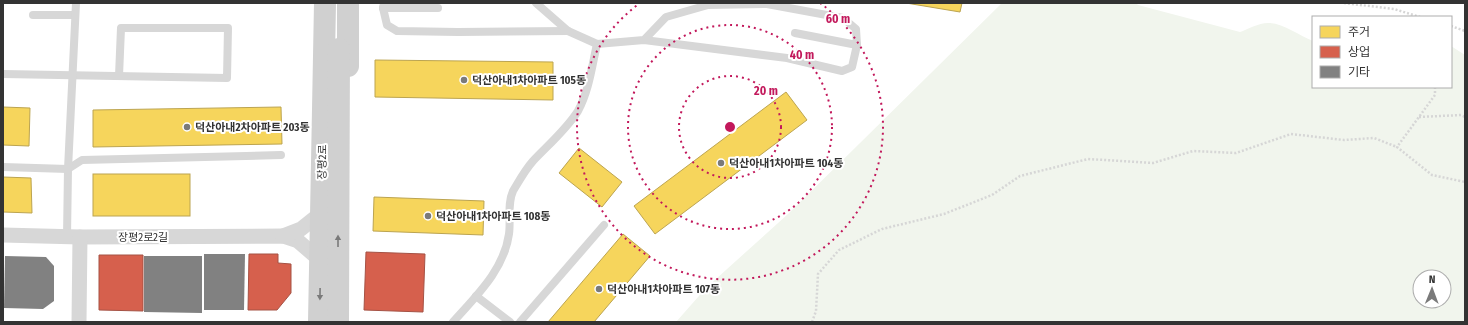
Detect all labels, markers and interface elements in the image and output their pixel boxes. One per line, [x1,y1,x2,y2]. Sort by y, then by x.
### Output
text: 60 m [826,12,850,26]
legend [1312,16,1452,88]
text: 주거 [1348,25,1370,39]
text: 상업 [1348,45,1370,59]
text: 40 m [790,48,814,62]
text: 기타 [1348,65,1370,79]
place label: 덕산아내1차아파트 105동 [472,74,586,87]
marker: 덕산아내1차아파트 105동 [459,75,469,85]
text: 20 m [753,84,778,98]
centre of rings [723,120,737,134]
place label: 덕산아내2차아파트 203동 [195,121,310,134]
marker: 덕산아내2차아파트 203동 [182,122,192,132]
street label: 장평2로 [316,144,329,180]
place label: 덕산아내1차아파트 104동 [729,157,843,170]
marker: 덕산아내1차아파트 104동 [716,158,726,168]
place label: 덕산아내1차아파트 108동 [436,210,551,223]
marker: 덕산아내1차아파트 108동 [423,211,433,221]
street label: 장평2로2길 [118,231,168,244]
one-way arrow [335,234,341,247]
north arrow [1412,269,1452,309]
text: N [1429,273,1436,286]
place label: 덕산아내1차아파트 107동 [607,283,720,296]
marker: 덕산아내1차아파트 107동 [594,284,604,294]
one-way arrow [316,288,323,300]

